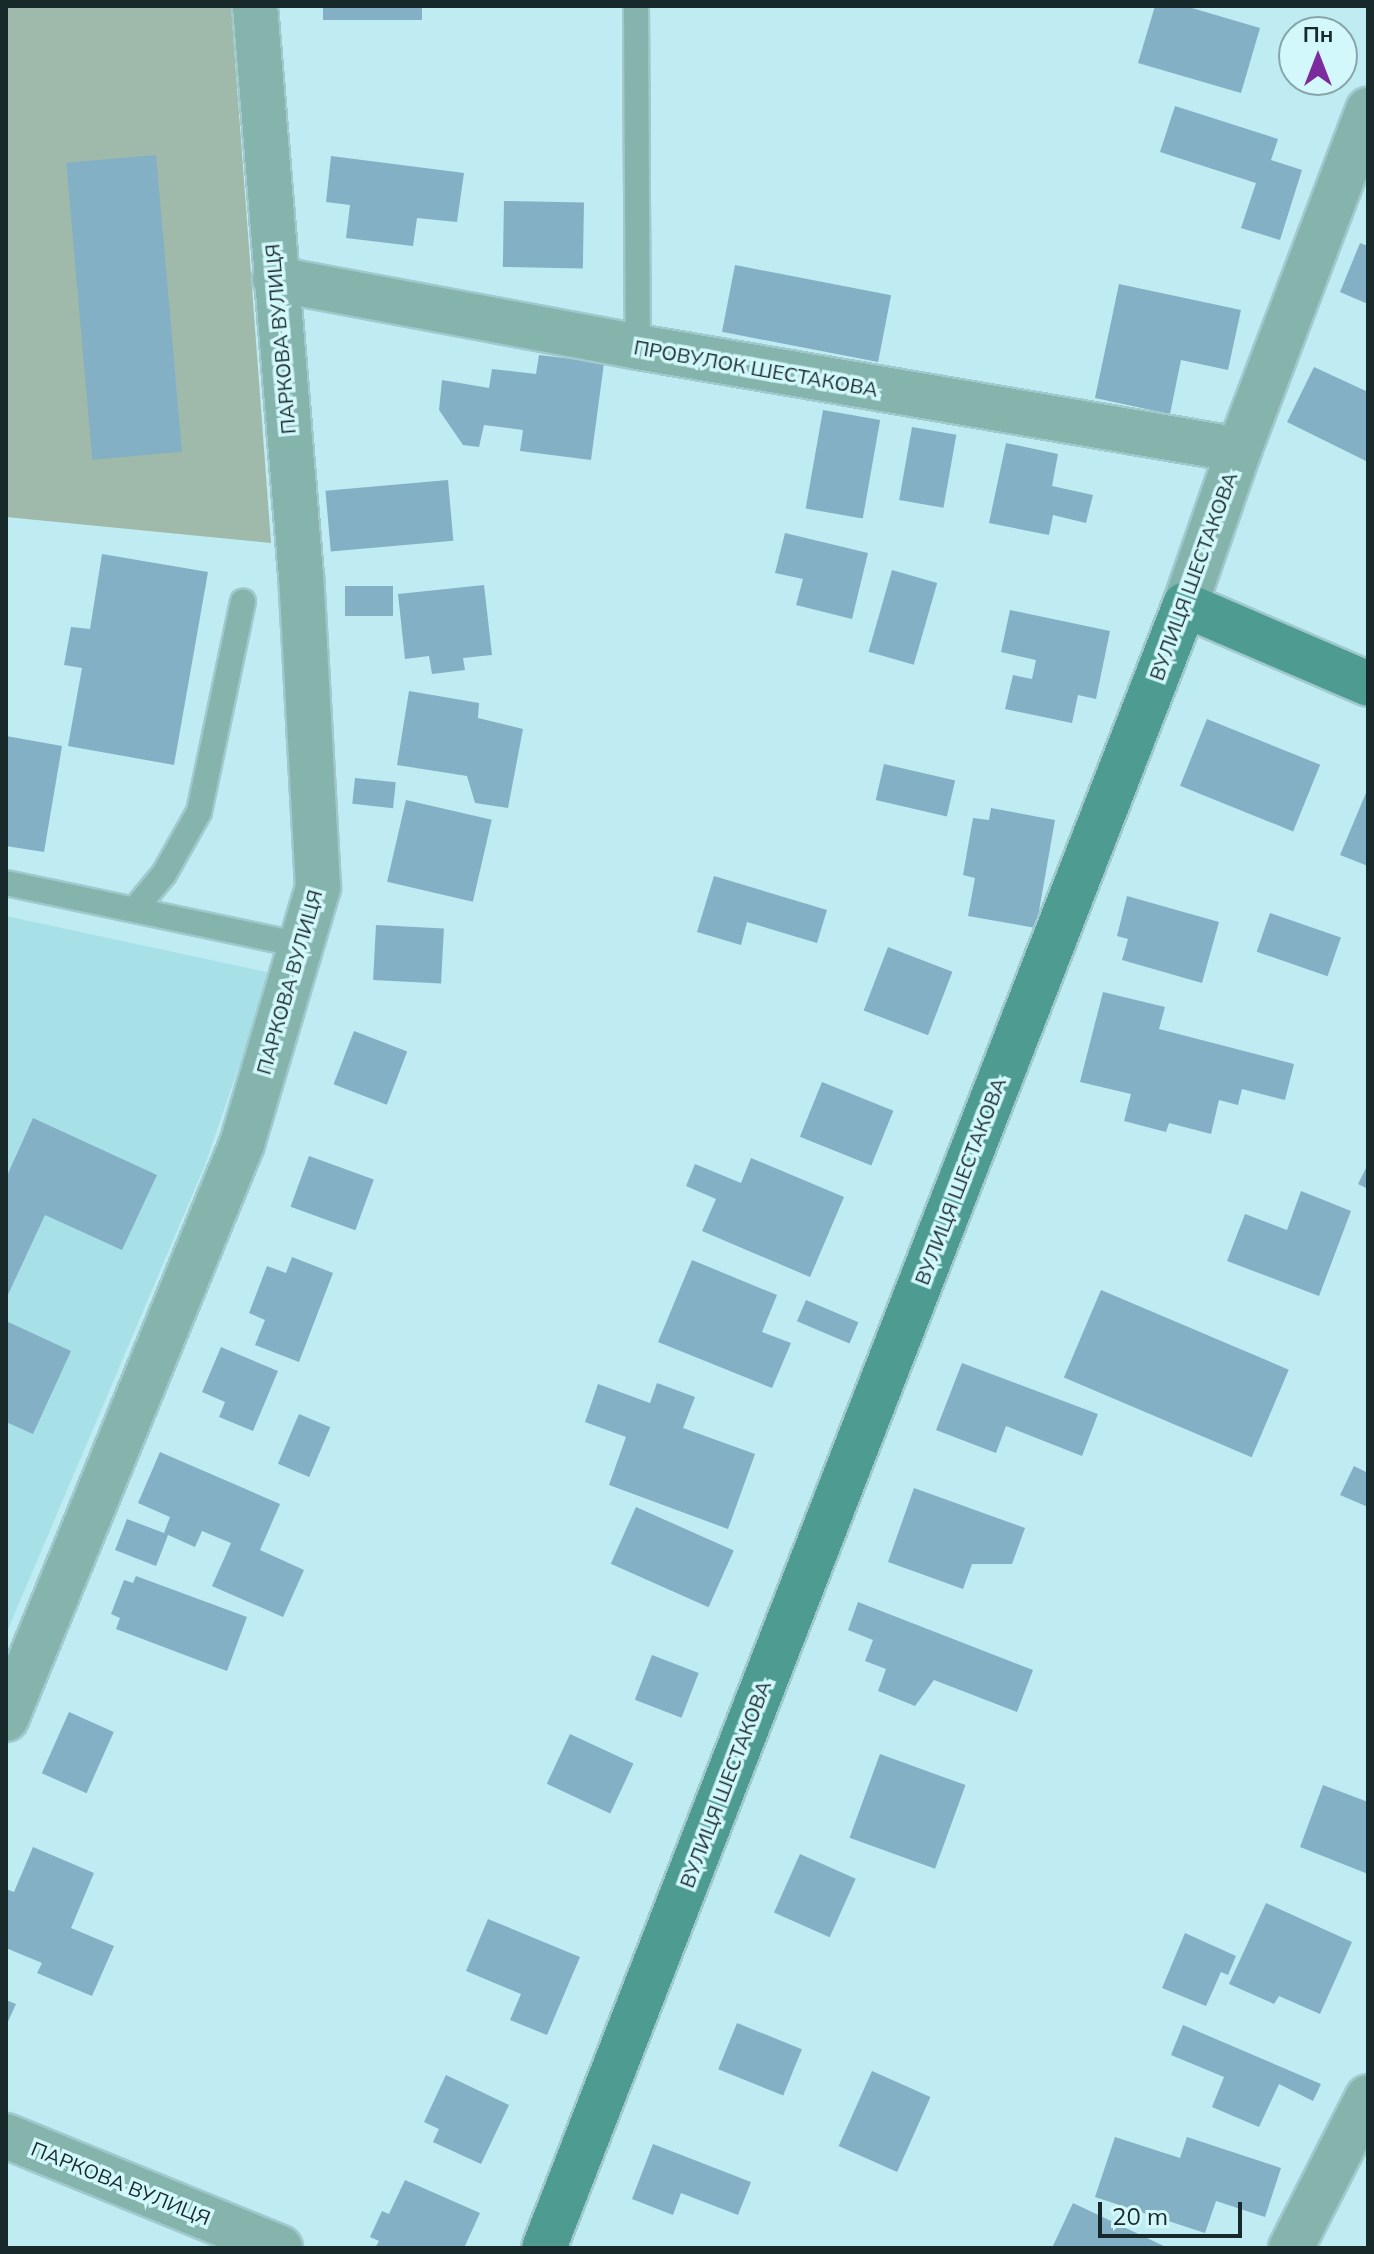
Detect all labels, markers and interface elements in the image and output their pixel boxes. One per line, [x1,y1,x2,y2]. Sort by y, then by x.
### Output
north arrow [1278,16,1358,96]
text: Пн [1303,20,1333,48]
street label: ПАРКОВА ВУЛИЦЯ [260,243,300,435]
street label: ПРОВУЛОК ШЕСТАКОВА [632,335,880,401]
street label: ВУЛИЦЯ ШЕСТАКОВА [1144,469,1242,683]
street label: ПАРКОВА ВУЛИЦЯ [251,887,327,1077]
street label: ВУЛИЦЯ ШЕСТАКОВА [909,1074,1011,1288]
street label: ВУЛИЦЯ ШЕСТАКОВА [674,1677,776,1891]
street label: ПАРКОВА ВУЛИЦЯ [28,2136,214,2230]
scale bar [1102,2186,1246,2236]
text: 20 m [1112,2201,1168,2231]

